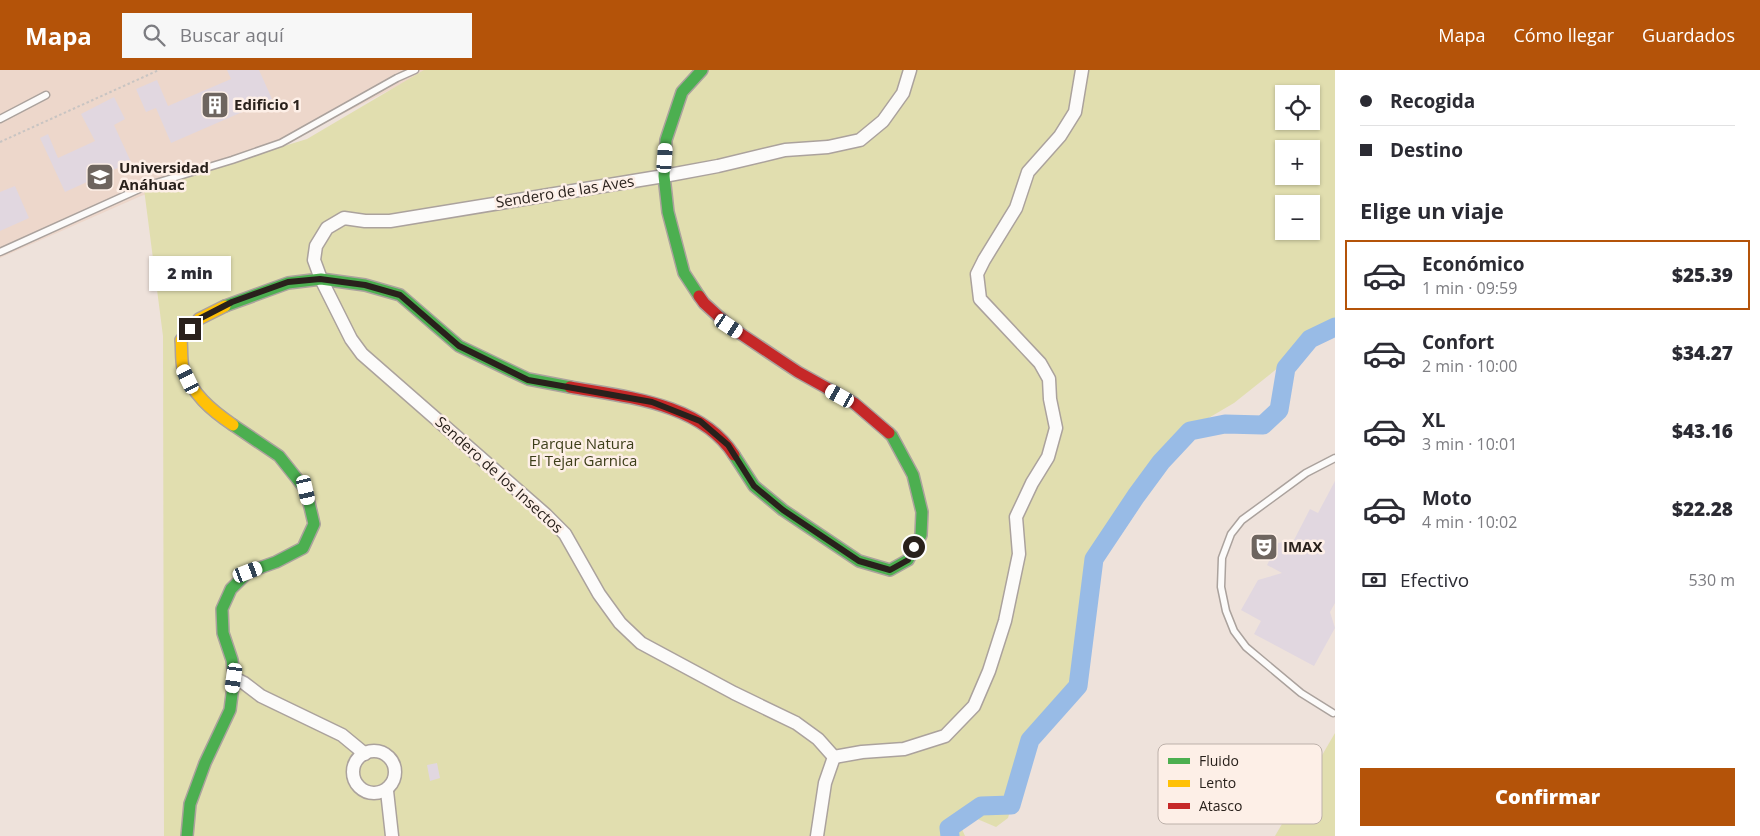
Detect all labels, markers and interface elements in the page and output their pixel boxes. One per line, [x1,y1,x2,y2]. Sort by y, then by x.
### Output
search box [122,13,472,58]
text: Mapa [25,19,92,52]
icon: search [140,21,168,49]
text: Buscar aquí [180,22,284,48]
text: Mapa [1438,23,1485,47]
text: Cómo llegar [1513,23,1614,47]
text: Guardados [1642,23,1735,47]
map controls [1275,85,1320,240]
button: locate [1275,85,1320,130]
text: Recogida [1390,88,1475,114]
building icon: Edificio 1 [200,90,230,120]
place label: Edificio 1 [234,94,301,114]
text: Destino [1390,137,1463,163]
button: + [1275,140,1320,185]
car [656,143,673,173]
place label: Universidad Anáhuac [119,157,209,194]
school or university icon: Universidad Anáhuac [85,162,115,192]
street label: Sendero de las Aves [494,170,635,212]
button: − [1275,195,1320,240]
text: Elige un viaje [1360,195,1504,225]
text: Económico [1422,251,1524,277]
icon: car [1362,253,1407,298]
callout: 2 min [149,256,231,292]
text: 2 min [167,262,213,284]
text: $25.39 [1672,262,1733,288]
text: 1 min · 09:59 [1422,277,1517,299]
car [712,311,745,341]
route end [179,318,201,340]
text: Confort [1422,329,1494,355]
icon: car [1362,331,1407,376]
text: $34.27 [1672,340,1733,366]
text: 2 min · 10:00 [1422,355,1517,377]
car [174,362,201,396]
car [823,382,856,410]
text: XL [1422,407,1445,433]
icon: car [1362,409,1407,454]
street label: Sendero de los Insectos [431,411,568,537]
text: $43.16 [1672,418,1733,444]
park label: Parque Natura El Tejar Garnica [529,433,637,470]
text: 3 min · 10:01 [1422,433,1517,455]
car [295,474,316,506]
text: Moto [1422,485,1472,511]
icon: car [1362,487,1407,532]
text: $22.28 [1672,496,1733,522]
text: 4 min · 10:02 [1422,511,1517,533]
theatre icon: IMAX [1249,532,1279,562]
route start [903,536,925,558]
place label: IMAX [1283,536,1322,556]
car [231,560,264,584]
icon: cash [1360,566,1388,594]
text: Efectivo [1400,567,1469,593]
text: 530 m [1689,569,1735,591]
car [224,662,243,694]
legend [1158,744,1322,824]
text: Fluido [1199,751,1239,770]
button: Confirmar [1360,768,1735,826]
text: Lento [1199,773,1236,792]
text: Atasco [1199,796,1242,815]

